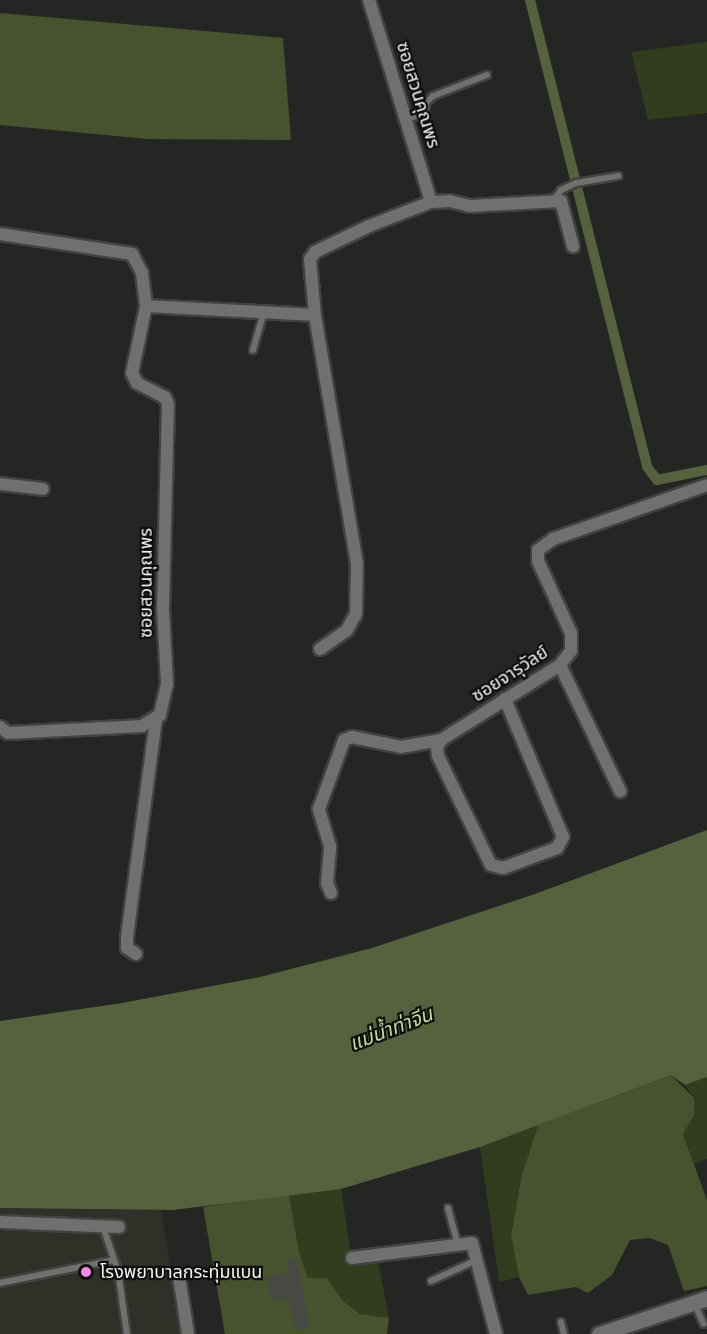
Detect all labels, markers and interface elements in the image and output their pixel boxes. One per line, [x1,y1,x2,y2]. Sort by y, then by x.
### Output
street label: ซอยสวนคุณพร [392,39,444,151]
street label: ซอยสวนคุณพร [135,528,157,638]
street label: ซอยจารุวัลย์ [468,641,552,707]
water label: แม่น้ำท่าจีน [346,1002,436,1056]
place label: โรงพยาบาลกระทุ่มแบน [100,1261,262,1283]
marker: โรงพยาบาลกระทุ่มแบน [77,1263,95,1281]

